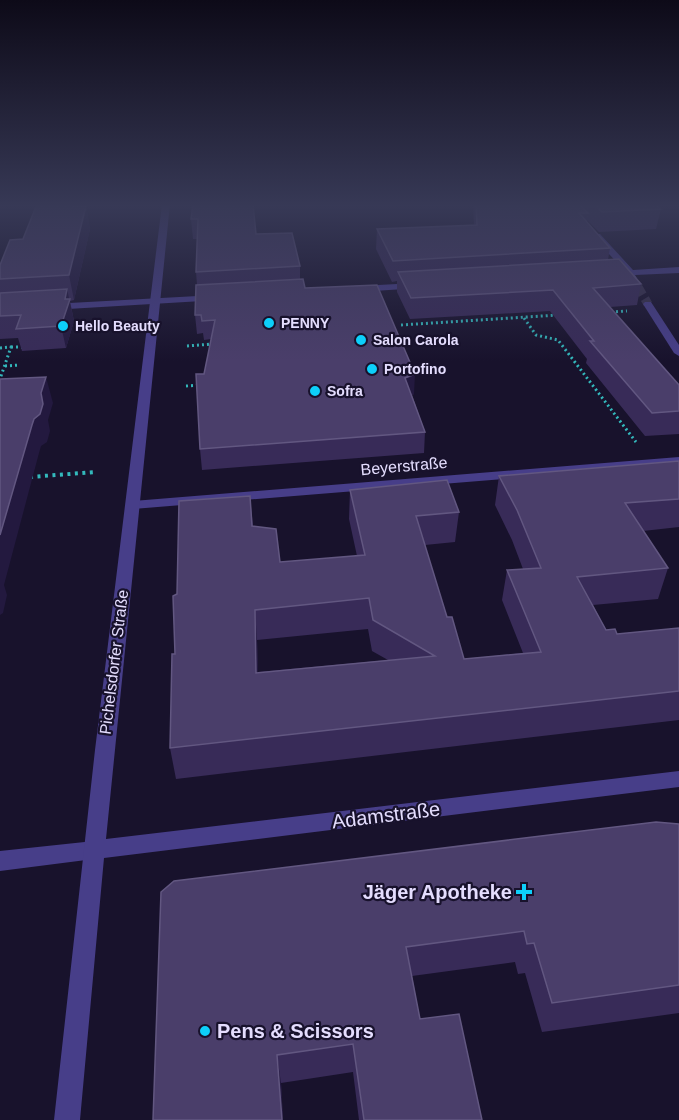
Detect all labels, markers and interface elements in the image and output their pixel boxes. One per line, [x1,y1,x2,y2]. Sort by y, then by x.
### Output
place label: PENNY [281,315,330,331]
marker: PENNY [262,316,276,330]
place label: Hello Beauty [75,318,160,334]
marker: Hello Beauty [56,319,70,333]
place label: Salon Carola [373,332,459,348]
marker: Salon Carola [354,333,368,347]
place label: Portofino [384,361,446,377]
marker: Portofino [365,362,379,376]
place label: Sofra [327,383,363,399]
marker: Sofra [308,384,322,398]
street label: Beyerstraße [360,454,448,478]
street label: Pichelsdorfer Straße [97,588,131,735]
street label: Adamstraße [331,797,441,833]
place label: Jäger Apotheke [363,881,512,903]
marker: Jäger Apotheke [517,885,531,899]
place label: Pens & Scissors [217,1020,374,1042]
marker: Pens & Scissors [198,1024,212,1038]

